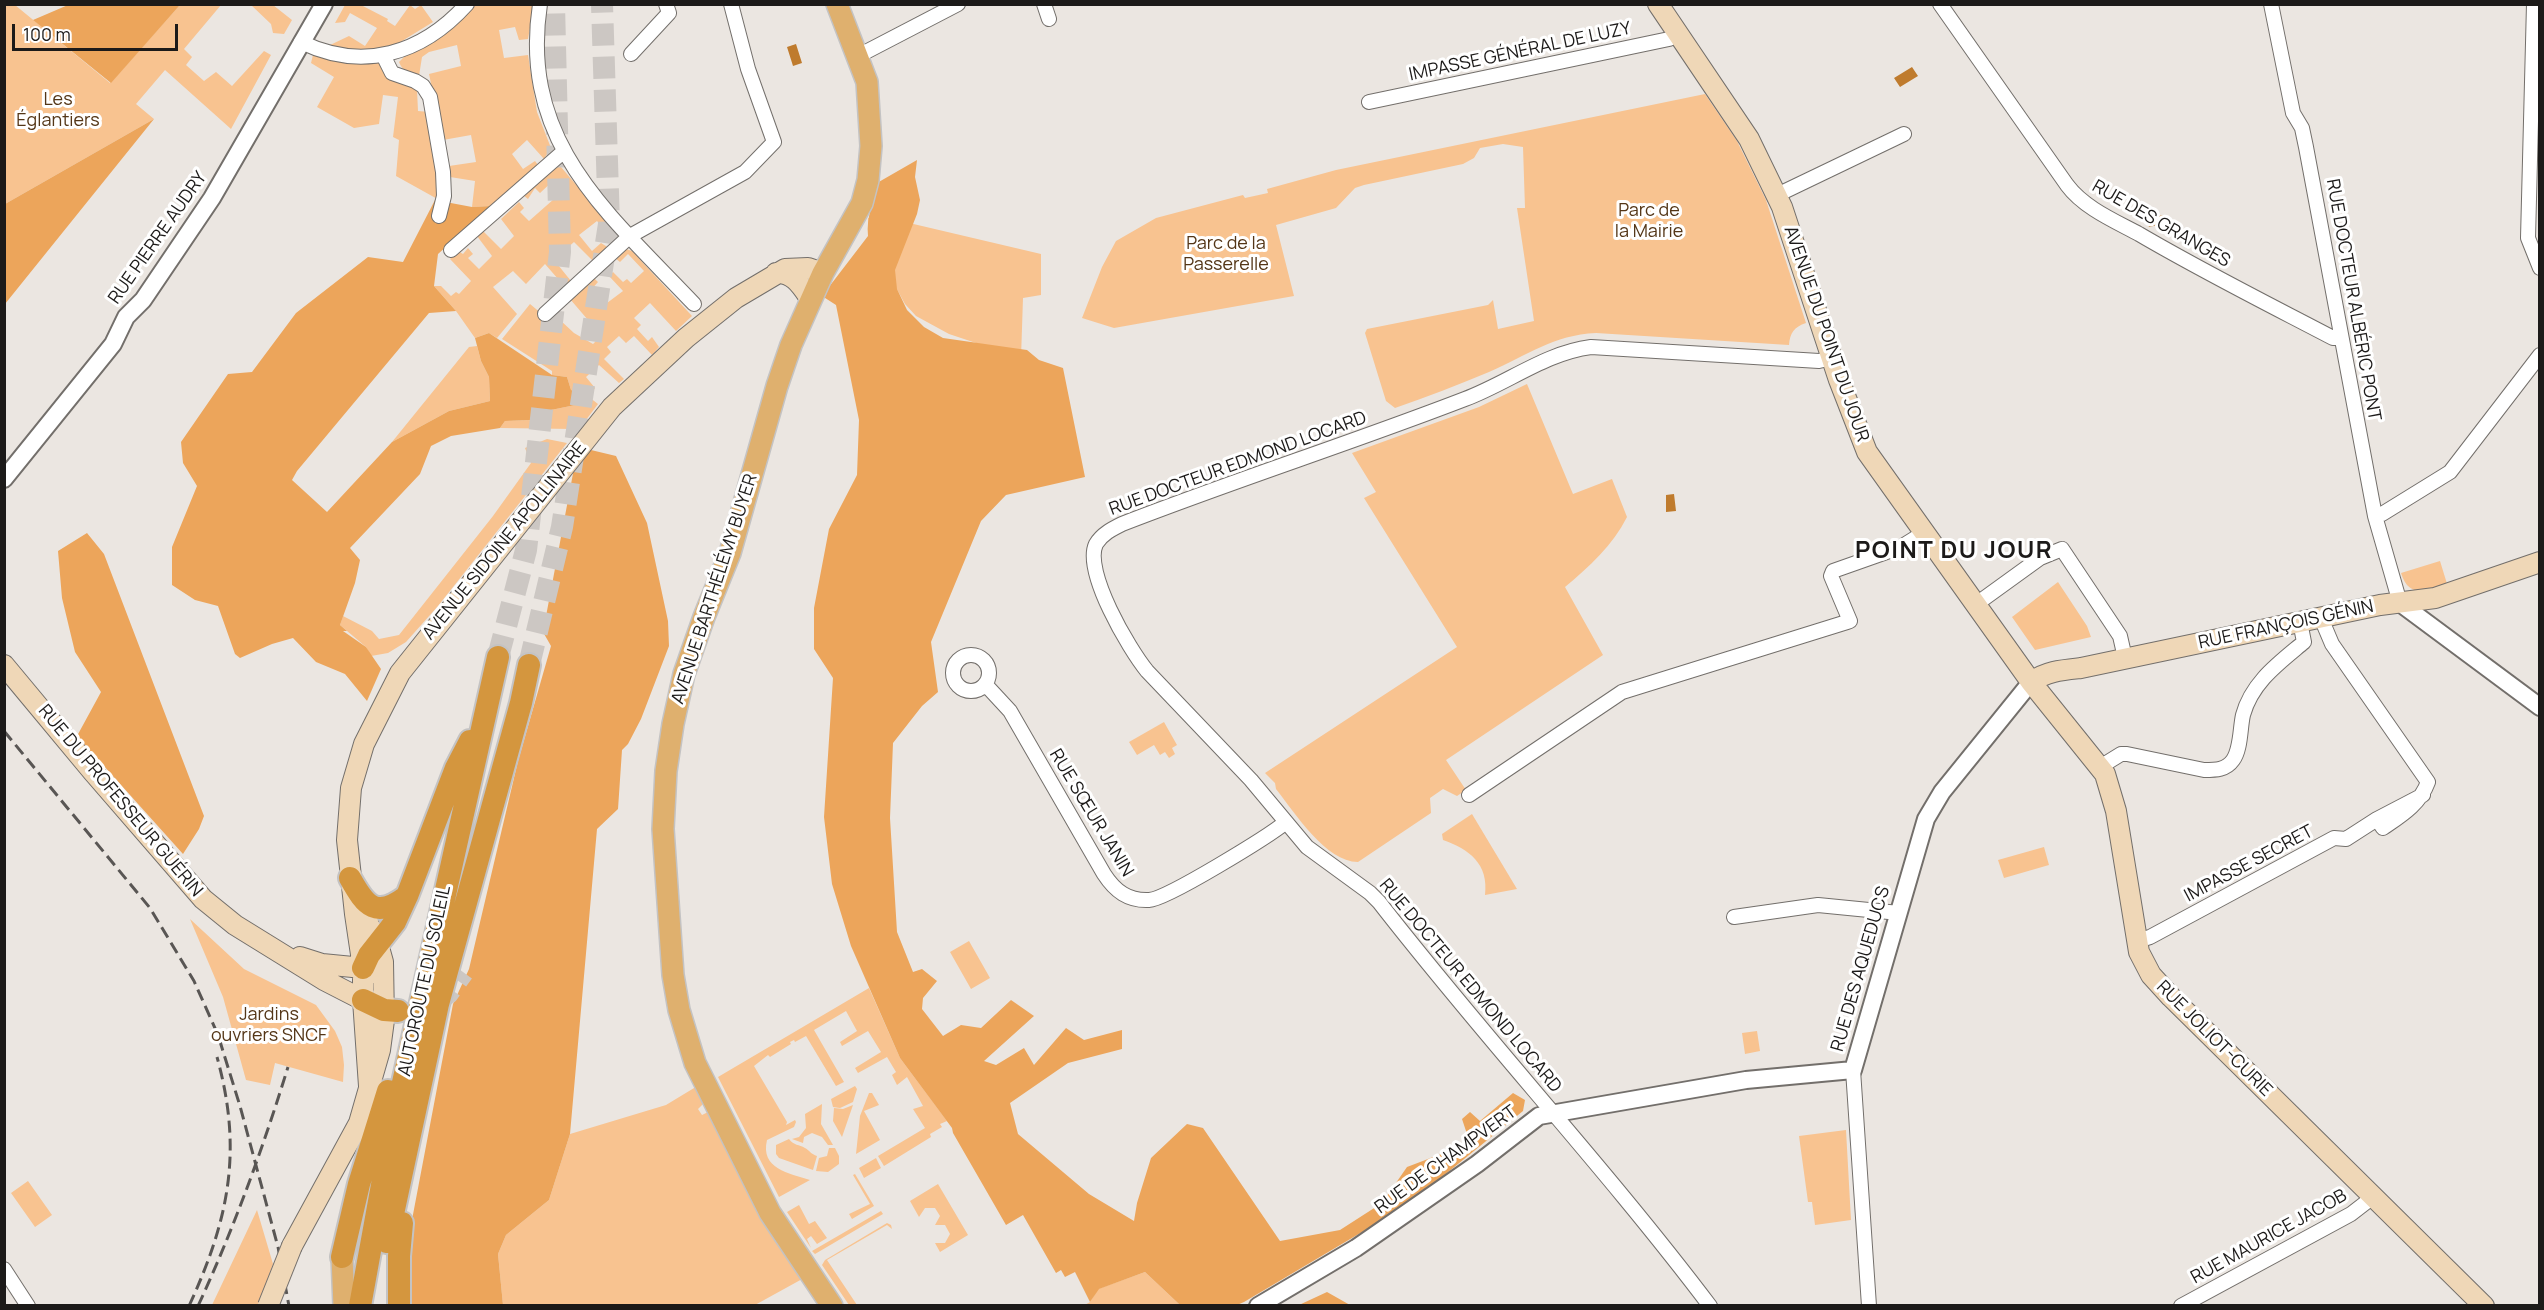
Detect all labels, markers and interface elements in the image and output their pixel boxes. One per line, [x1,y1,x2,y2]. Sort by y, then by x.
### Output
scale bar [15,12,182,50]
street label: IMPASSE GÉNÉRAL DE LUZY [1407,18,1633,86]
text: 100 m [23,22,71,46]
park label: Les Églantiers [16,89,100,132]
street label: RUE PIERRE AUDRY [104,168,212,308]
street label: RUE DES GRANGES [2088,176,2234,272]
street label: RUE DOCTEUR ALBÉRIC PONT [2321,177,2385,423]
park label: Parc de la Mairie [1615,200,1683,242]
street label: AVENUE DU POINT DU JOUR [1779,223,1873,445]
park label: Parc de la Passerelle [1183,233,1269,276]
street label: RUE DOCTEUR EDMOND LOCARD [1106,407,1370,521]
street label: AVENUE SIDOINE APOLLINAIRE [418,438,592,644]
street label: AVENUE BARTHÉLÉMY BUYER [668,471,762,707]
district label: POINT DU JOUR [1855,537,2053,565]
street label: RUE FRANÇOIS GÉNIN [2196,596,2376,654]
street label: RUE DU PROFESSEUR GUÉRIN [33,701,207,901]
street label: RUE SŒUR JANIN [1044,745,1138,881]
street label: IMPASSE SECRET [2181,821,2317,907]
street label: RUE DOCTEUR EDMOND LOCARD [1374,875,1566,1097]
street label: AUTOROUTE DU SOLEIL [394,884,456,1078]
street label: RUE DES AQUEDUCS [1827,884,1895,1054]
street label: RUE JOLIOT-CURIE [2152,977,2276,1101]
park label: Jardins ouvriers SNCF [211,1004,327,1046]
street label: RUE DE CHAMPVERT [1371,1101,1521,1219]
street label: RUE MAURICE JACOB [2187,1185,2351,1289]

